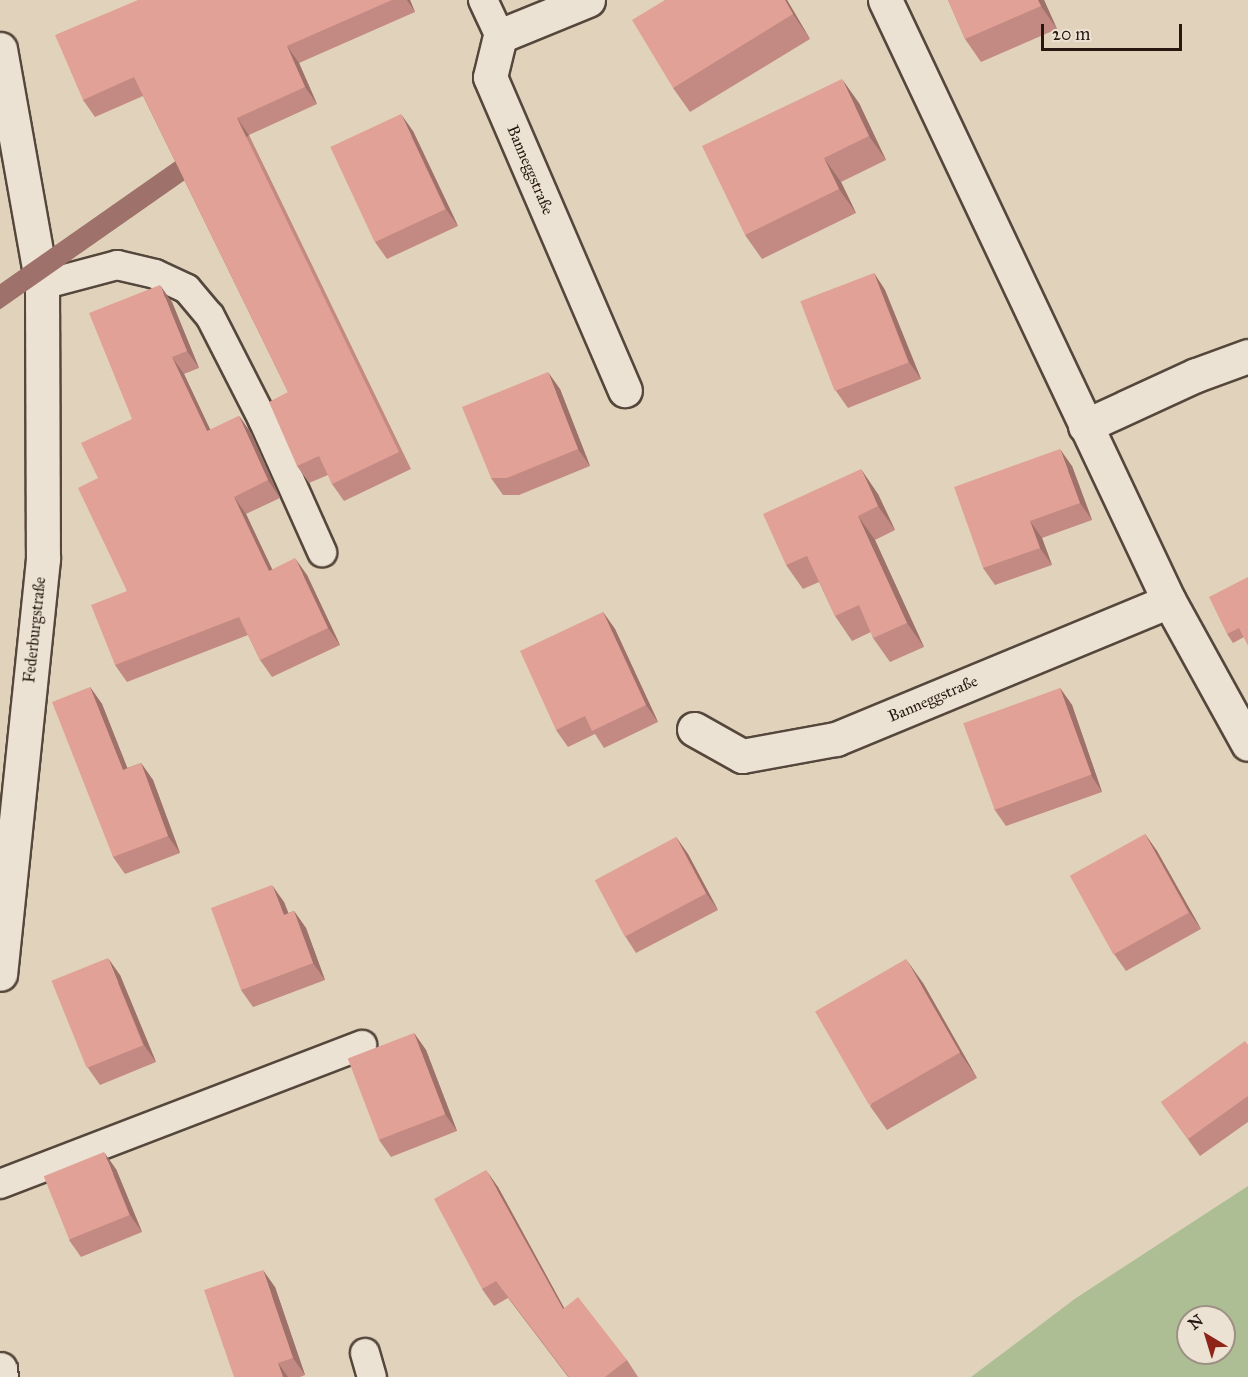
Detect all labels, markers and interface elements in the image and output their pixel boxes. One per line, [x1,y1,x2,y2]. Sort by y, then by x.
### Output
scale bar [1044,12,1185,50]
text: 20 m [1052,23,1090,45]
street label: Banneggstraße [503,122,557,218]
street label: Federburgstraße [20,576,50,684]
street label: Banneggstraße [885,672,981,726]
north arrow [1176,1305,1236,1365]
text: N [1185,1310,1207,1334]

